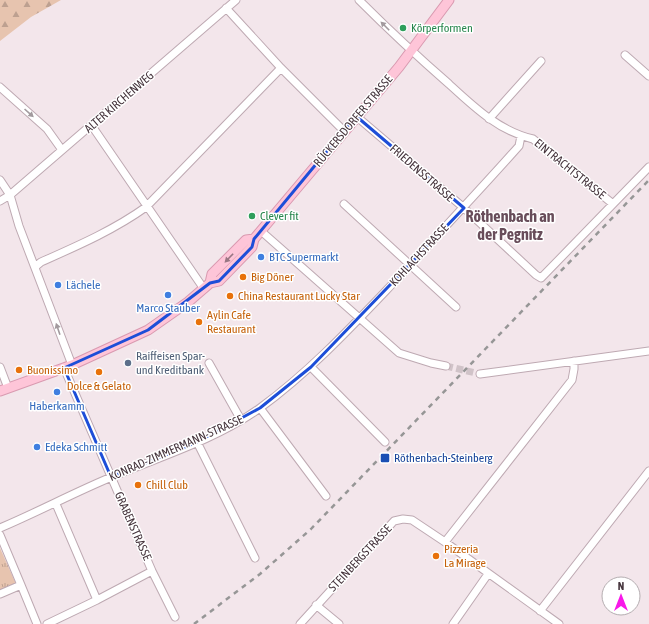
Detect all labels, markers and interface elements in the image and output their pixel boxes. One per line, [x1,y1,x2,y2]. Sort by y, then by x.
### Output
one-way arrow [380,21,390,31]
place label: Körperformen [411,21,473,35]
marker: Körperformen [398,23,408,33]
street label: ALTER KIRCHENWEG [82,68,156,136]
street label: RÜCKERSDORFER STRASSE [311,72,395,170]
one-way arrow [25,108,34,117]
street label: EINTRACHTSTRASSE [532,136,608,202]
street label: FRIEDENSSTRASSE [387,141,457,205]
district label: Röthenbach an der Pegnitz [465,207,555,243]
place label: Clever fit [260,209,299,223]
marker: Clever fit [247,211,257,221]
street label: KOHLACHSTRASSE [387,221,451,289]
place label: BTC Supermarkt [269,250,339,264]
marker: BTC Supermarkt [256,252,266,262]
one-way arrow [224,253,234,263]
place label: Big Döner [251,270,294,284]
marker: Big Döner [238,272,248,282]
place label: Lächele [66,278,100,292]
marker: Lächele [53,280,63,290]
place label: China Restaurant Lucky Star [238,289,360,303]
marker: Marco Stauber [163,290,173,300]
marker: China Restaurant Lucky Star [225,291,235,301]
place label: Marco Stauber [136,301,200,315]
place label: Aylin Cafe Restaurant [207,308,256,336]
marker: Aylin Cafe Restaurant [194,317,204,327]
one-way arrow [54,323,60,335]
place label: Raiffeisen Spar- und Kreditbank [136,349,205,377]
marker: Raiffeisen Spar- und Kreditbank [123,358,133,368]
place label: Buonissimo [27,363,79,377]
marker: Buonissimo [14,365,24,375]
marker: Dolce & Gelato [94,367,104,377]
place label: Dolce & Gelato [67,379,132,393]
marker: Haberkamm [52,387,62,397]
place label: Haberkamm [29,399,85,413]
street label: KONRAD-ZIMMERMANN-STRASSE [107,412,245,484]
place label: Edeka Schmitt [45,440,108,454]
marker: Edeka Schmitt [32,442,42,452]
place label: Röthenbach-Steinberg [394,451,493,465]
marker: Röthenbach-Steinberg [379,452,391,464]
place label: Chill Club [146,478,188,492]
marker: Chill Club [133,480,143,490]
street label: GRABENSTRASSE [112,490,154,562]
street label: STEINBERGSTRASSE [326,522,394,594]
place label: Pizzeria La Mirage [444,542,486,570]
marker: Pizzeria La Mirage [431,551,441,561]
north arrow [601,576,641,616]
text: N [618,580,624,592]

